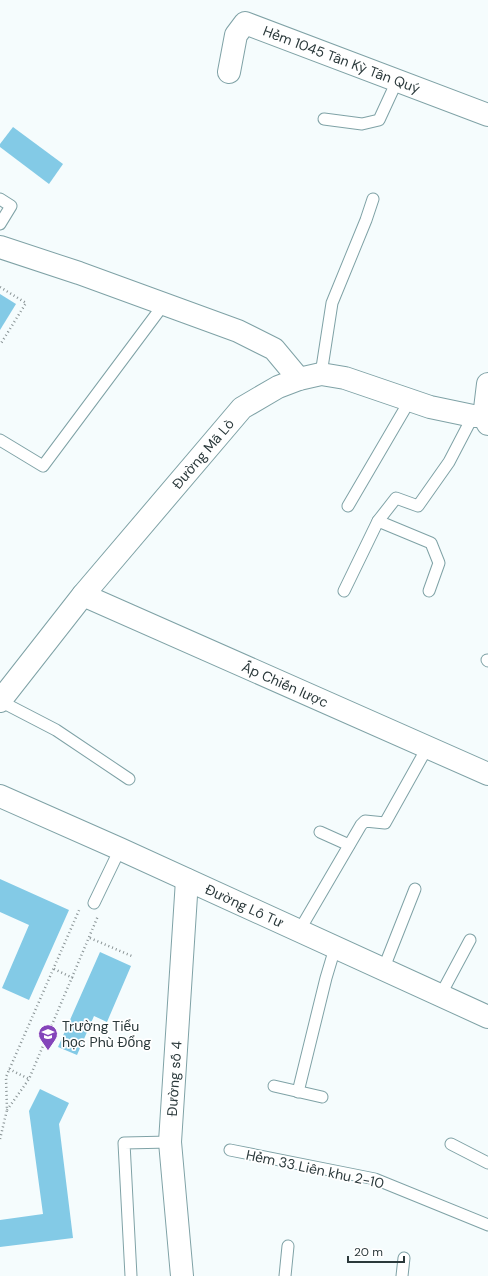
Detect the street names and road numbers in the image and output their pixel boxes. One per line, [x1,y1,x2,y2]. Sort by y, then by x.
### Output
street label: Hẻm 1045 Tân Kỳ Tân Quý [261,22,423,98]
street label: Đường Mã Lò [168,415,238,493]
street label: Ấp Chiến lược [239,657,331,711]
street label: Đường Lô Tư [202,880,287,932]
street label: Đường số 4 [163,1040,186,1117]
street label: Hẻm 33 Liên khu 2-10 [244,1146,386,1192]

